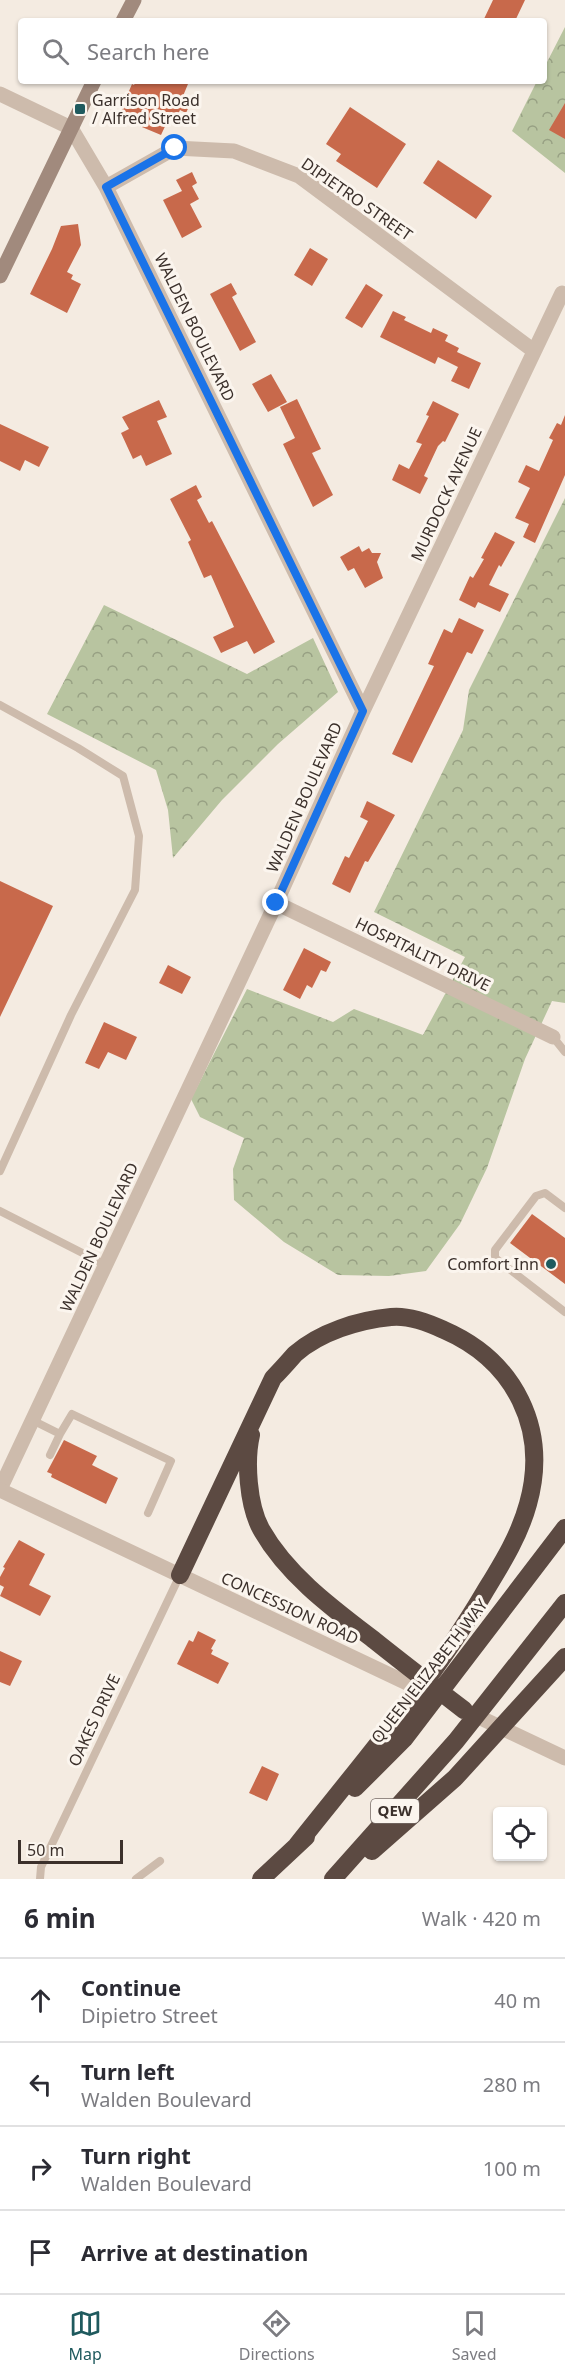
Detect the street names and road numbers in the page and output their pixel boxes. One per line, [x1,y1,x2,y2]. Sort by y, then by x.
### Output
street label: DIPIETRO STREET [297,152,417,246]
street label: WALDEN BOULEVARD [150,249,240,405]
street label: MURDOCK AVENUE [405,423,487,565]
street label: WALDEN BOULEVARD [261,718,347,876]
street label: HOSPITALITY DRIVE [352,912,494,996]
street label: WALDEN BOULEVARD [55,1159,143,1315]
street label: CONCESSION ROAD [218,1566,362,1650]
street label: QUEEN ELIZABETH WAY [366,1594,493,1748]
street label: OAKES DRIVE [63,1670,125,1770]
road number: QEW [371,1799,419,1823]

